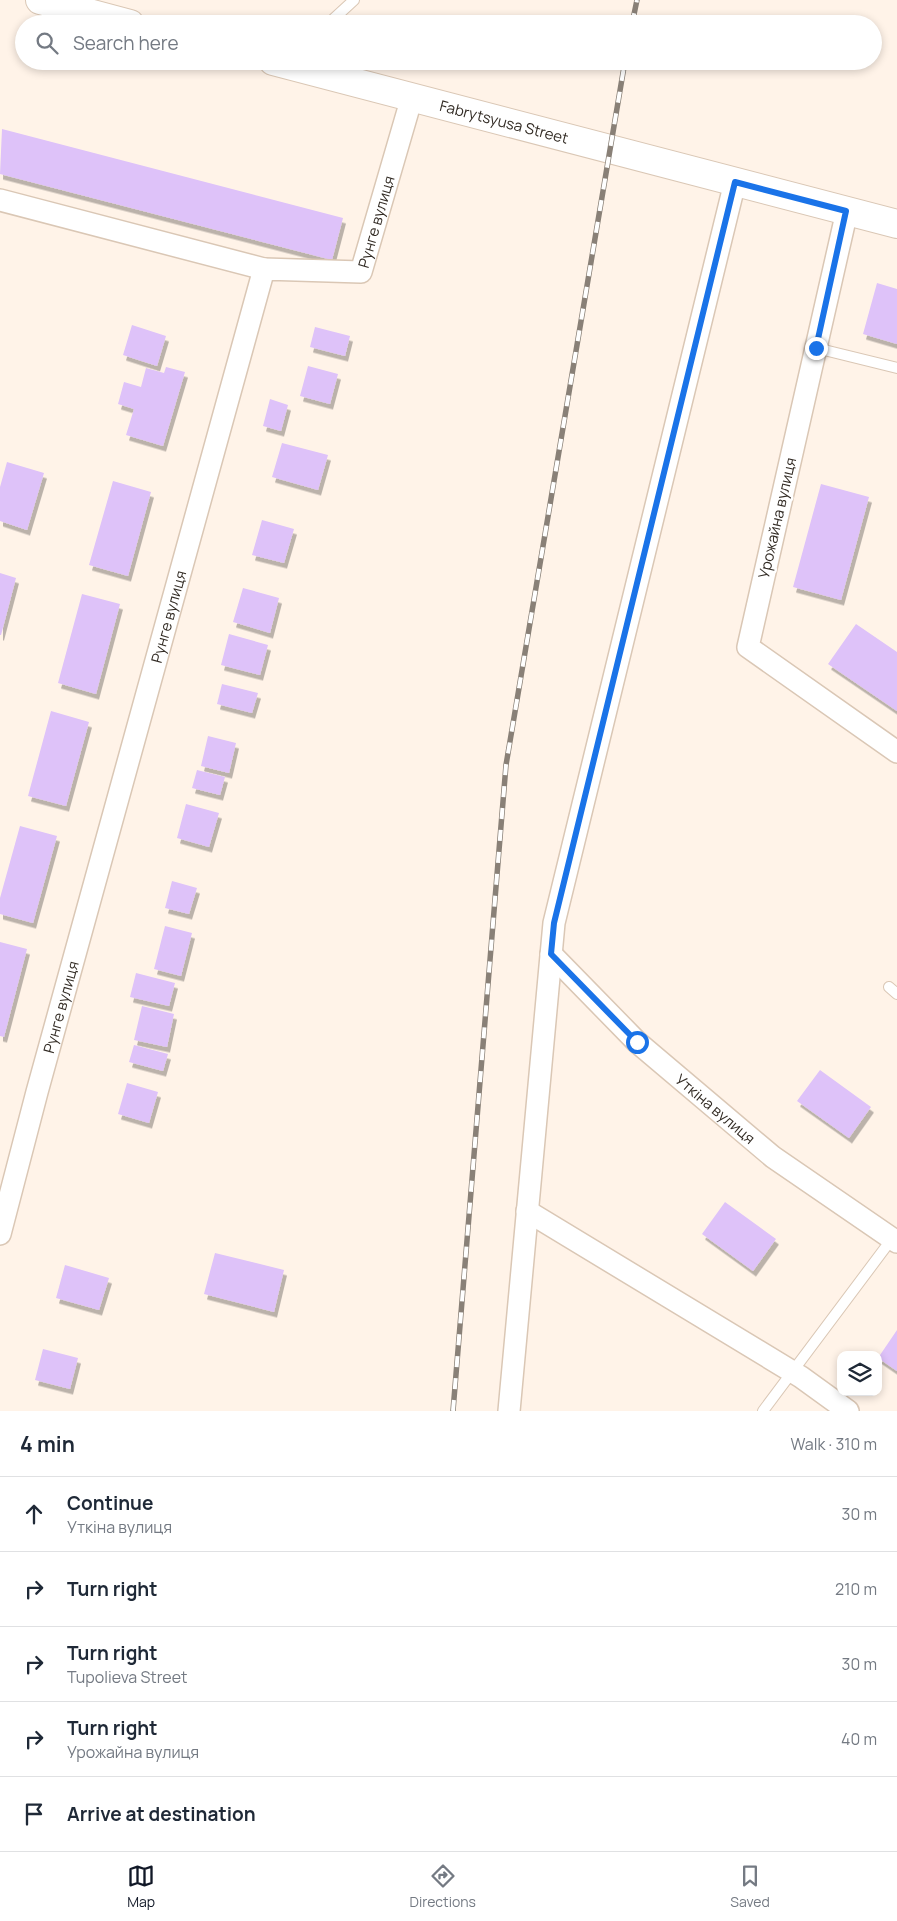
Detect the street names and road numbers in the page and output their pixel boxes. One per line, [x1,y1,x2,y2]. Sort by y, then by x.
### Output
street label: Fabrytsyusa Street [438,95,571,148]
street label: Рунге вулиця [352,173,399,270]
street label: Урожайна вулиця [753,455,801,581]
street label: Рунге вулиця [145,568,191,665]
street label: Рунге вулиця [38,958,83,1056]
street label: Уткiна вулиця [671,1069,760,1148]

